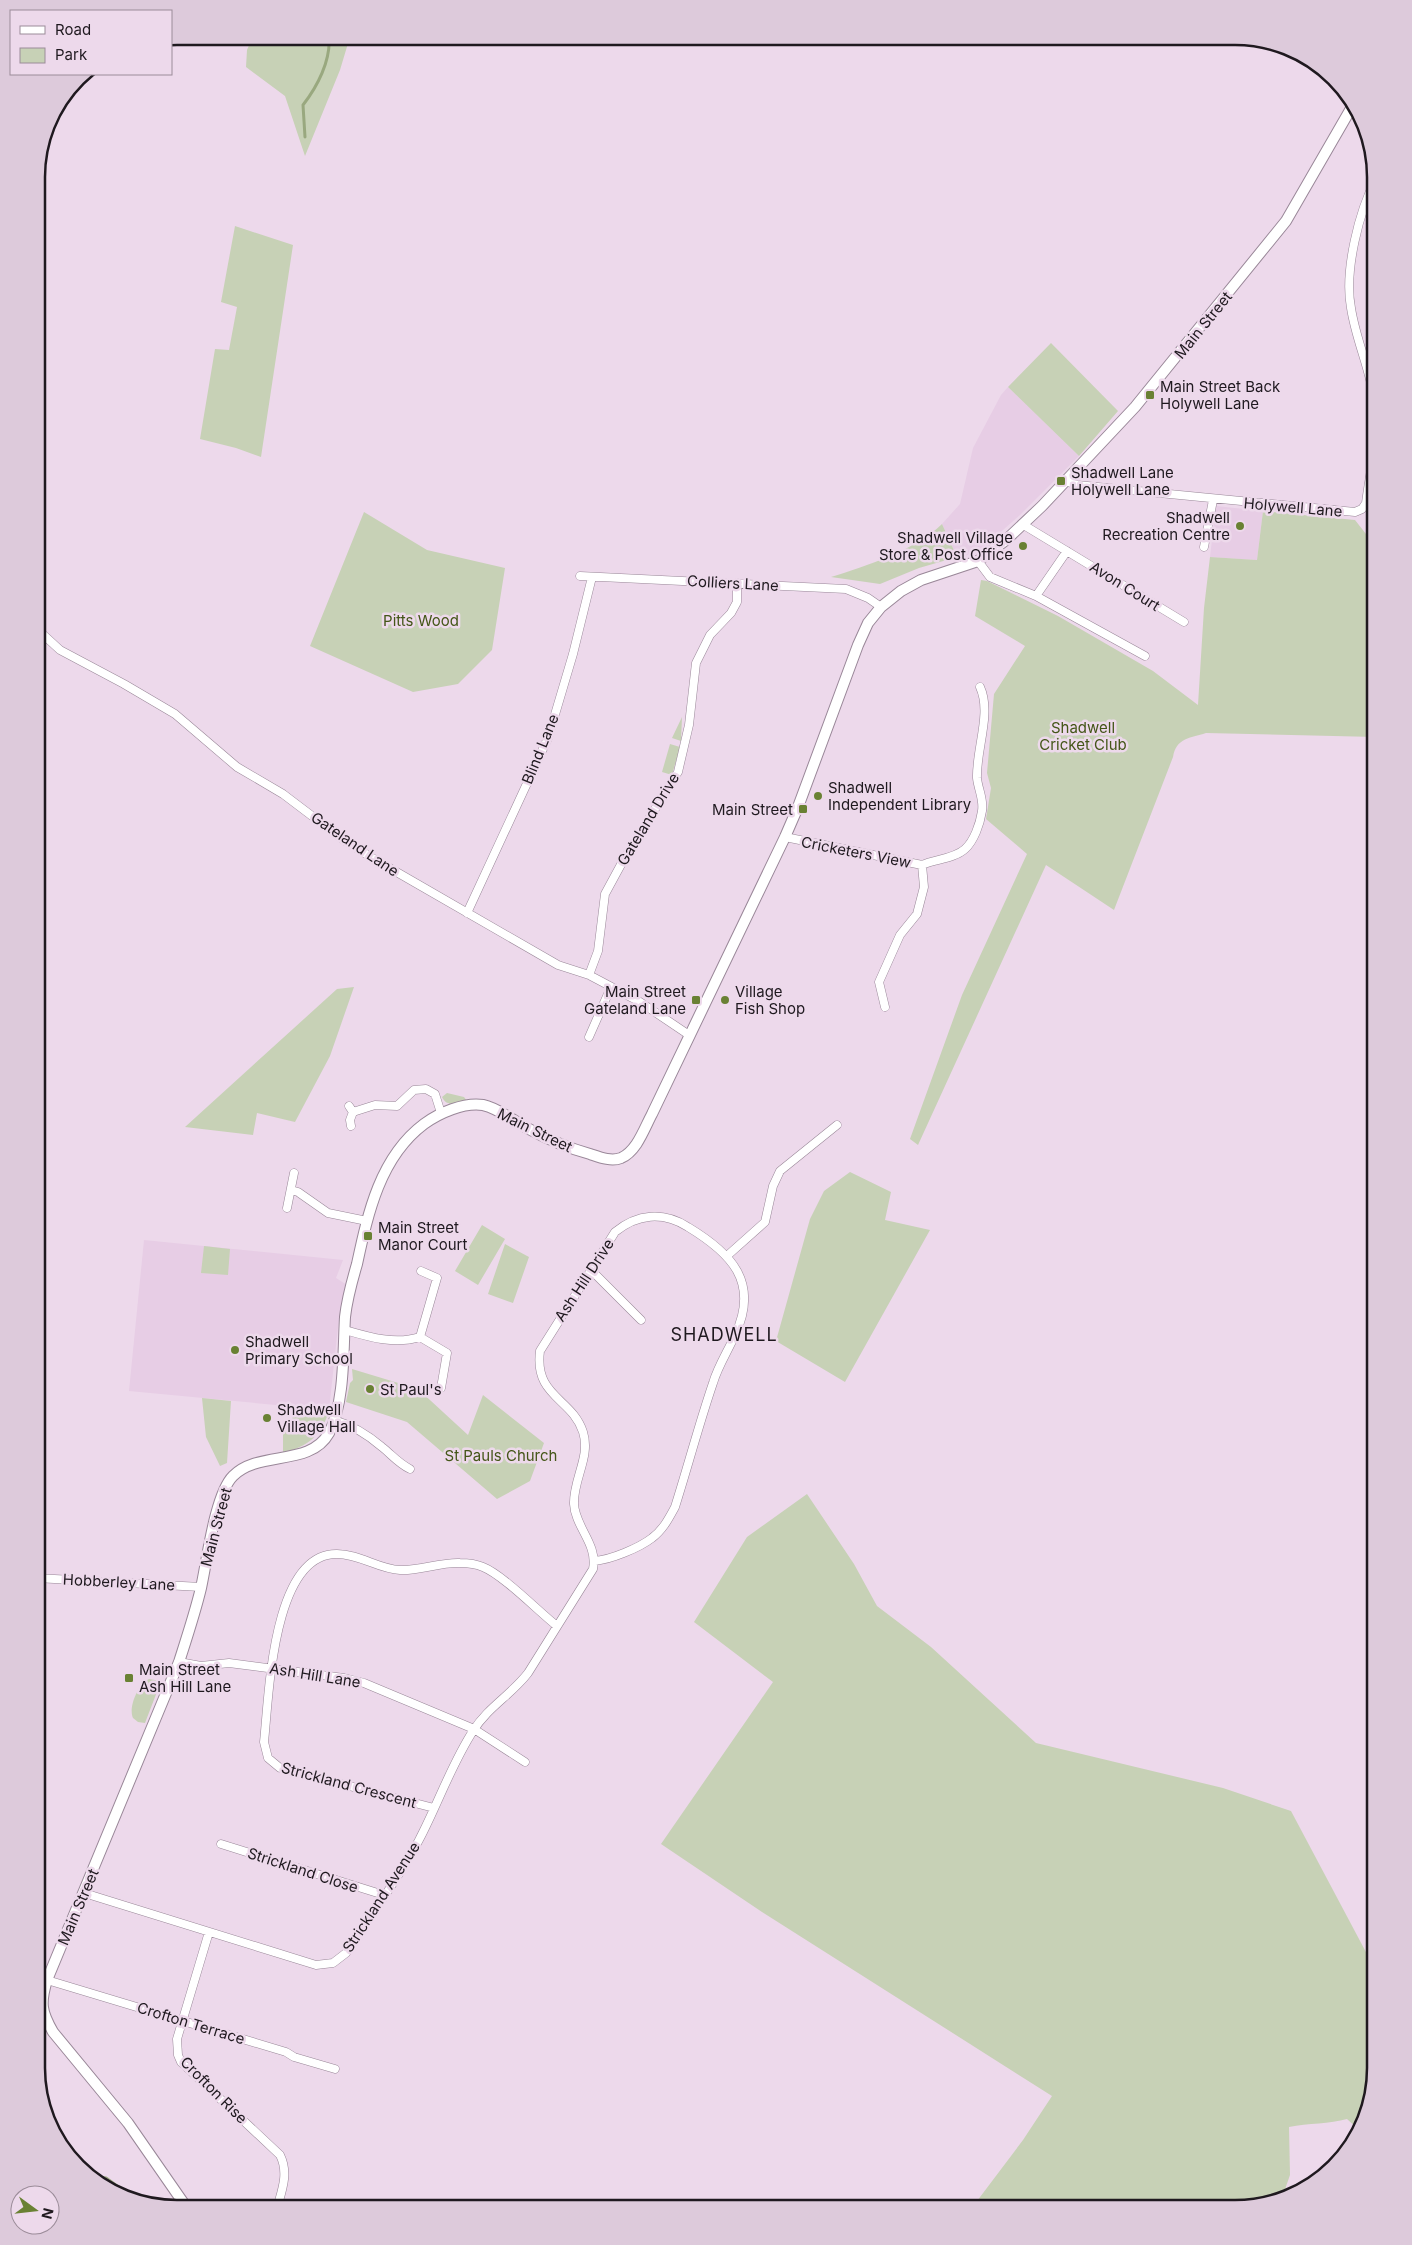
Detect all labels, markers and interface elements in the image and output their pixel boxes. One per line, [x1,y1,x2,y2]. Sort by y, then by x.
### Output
legend [10,10,172,75]
text: Road [55,20,91,39]
text: Park [55,45,88,64]
street label: Main Street [1170,287,1236,362]
place label: Main Street Back Holywell Lane [1160,377,1281,413]
marker: Main Street Back Holywell Lane [1144,389,1156,401]
place label: Shadwell Lane Holywell Lane [1071,463,1174,499]
marker: Shadwell Lane Holywell Lane [1055,475,1067,487]
street label: Holywell Lane [1243,493,1343,521]
place label: Shadwell Recreation Centre [1102,508,1230,544]
marker: Shadwell Recreation Centre [1234,520,1246,532]
place label: Shadwell Village Store & Post Office [879,528,1013,564]
marker: Shadwell Village Store & Post Office [1017,540,1029,552]
street label: Avon Court [1086,557,1164,615]
street label: Colliers Lane [687,571,779,595]
park label: Pitts Wood [383,611,459,630]
street label: Blind Lane [517,711,563,787]
park label: Shadwell Cricket Club [1039,718,1127,754]
street label: Gateland Drive [613,769,683,869]
place label: Shadwell Independent Library [828,778,972,814]
marker: Shadwell Independent Library [812,790,824,802]
place label: Main Street [712,800,793,819]
marker: Main Street [797,803,809,815]
street label: Gateland Lane [307,808,403,880]
street label: Cricketers View [799,832,913,872]
place label: Main Street Gateland Lane [584,982,686,1018]
place label: Village Fish Shop [735,982,805,1018]
marker: Main Street Gateland Lane [690,994,702,1006]
marker: Village Fish Shop [719,994,731,1006]
street label: Main Street [494,1104,576,1156]
place label: Main Street Manor Court [378,1218,467,1254]
marker: Main Street Manor Court [362,1230,374,1242]
street label: Ash Hill Drive [550,1235,618,1325]
district label: SHADWELL [670,1324,778,1345]
place label: Shadwell Primary School [245,1332,353,1368]
marker: Shadwell Primary School [229,1344,241,1356]
place label: St Paul's [380,1380,442,1399]
marker: St Paul's [364,1383,376,1395]
place label: Shadwell Village Hall [277,1400,356,1436]
marker: Shadwell Village Hall [261,1412,273,1424]
park label: St Pauls Church [445,1446,557,1465]
street label: Main Street [196,1485,236,1569]
street label: Hobberley Lane [62,1570,176,1594]
street label: Ash Hill Lane [268,1658,362,1692]
place label: Main Street Ash Hill Lane [139,1660,231,1696]
marker: Main Street Ash Hill Lane [123,1672,135,1684]
street label: Strickland Crescent [279,1758,419,1812]
street label: Strickland Avenue [338,1838,424,1956]
street label: Strickland Close [245,1843,361,1897]
street label: Main Street [53,1866,103,1948]
street label: Crofton Terrace [135,1998,247,2048]
street label: Crofton Rise [176,2052,252,2128]
north arrow [10,2185,60,2235]
text: N [38,2206,58,2221]

